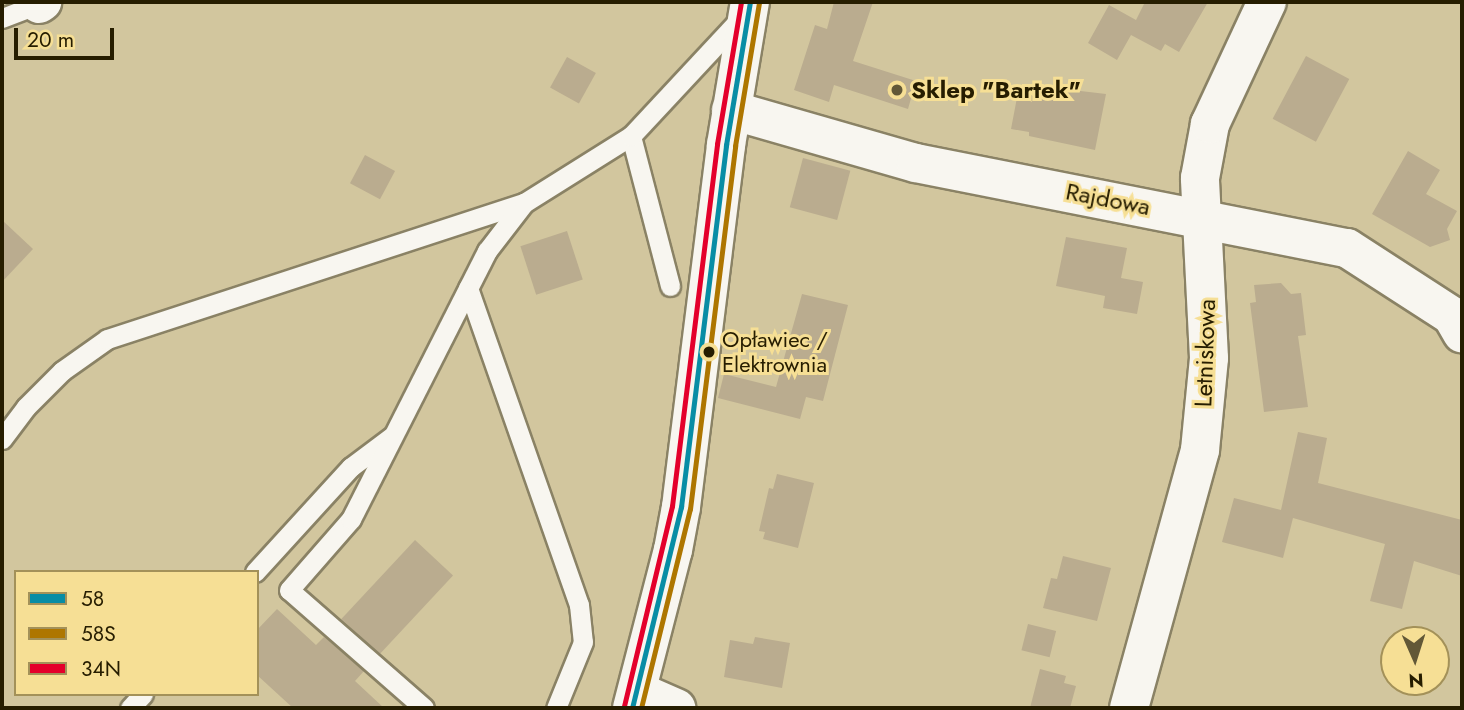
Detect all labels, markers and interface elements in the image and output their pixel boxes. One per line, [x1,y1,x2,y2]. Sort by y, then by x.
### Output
scale bar [18,14,117,58]
text: 20 m [27,25,74,55]
place label: Sklep "Bartek" [911,76,1081,104]
marker: Sklep "Bartek" [889,82,905,98]
street label: Rajdowa [1063,177,1153,221]
street label: Letniskowa [1189,298,1221,408]
place label: Opławiec / Elektrownia [722,326,828,378]
marker: Opławiec / Elektrownia [702,345,716,359]
legend [14,570,259,696]
text: 58 [81,584,104,614]
text: 58S [81,619,116,649]
north arrow [1380,626,1450,696]
text: 34N [81,654,121,684]
text: N [1408,667,1424,694]

